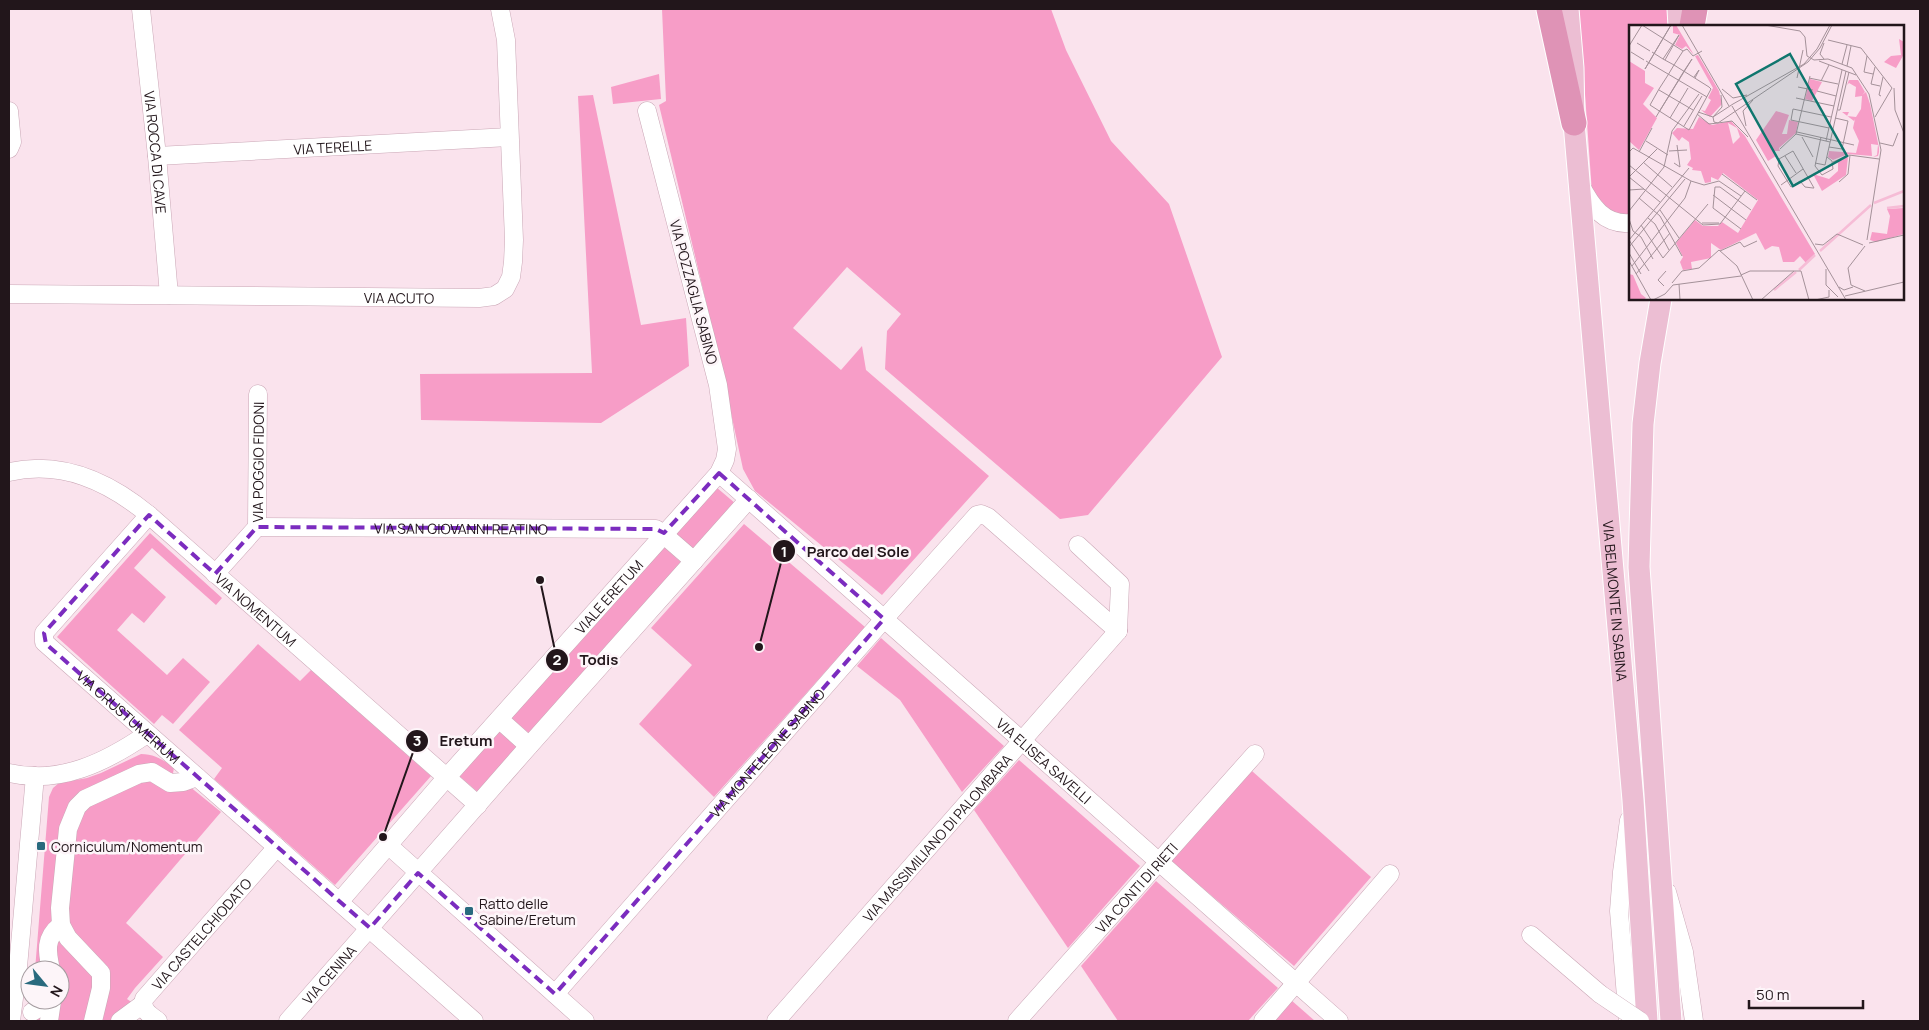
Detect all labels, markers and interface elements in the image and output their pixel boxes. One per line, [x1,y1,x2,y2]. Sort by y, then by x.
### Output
inset map [1629,25,1904,300]
street label: VIA ROCCA DI CAVE [140,90,171,214]
street label: VIA TERELLE [293,135,373,158]
street label: VIA POZZAGLIA SABINO [666,218,722,366]
street label: VIA ACUTO [364,288,434,307]
street label: VIA POGGIO FIDONI [248,402,267,522]
street label: VIA SAN GIOVANNI REATINO [374,518,548,538]
street label: VIA BELMONTE IN SABINA [1599,520,1632,682]
callout: Parco del Sole [772,536,919,566]
text: 1 [781,541,787,562]
text: Parco del Sole [807,541,909,562]
street label: VIALE ERETUM [570,555,647,638]
street label: VIA NOMENTUM [212,569,301,651]
callout: Todis [545,645,628,675]
text: 2 [553,649,562,670]
text: Todis [580,649,618,670]
street label: VIA CRUSTUMERIUM [73,666,185,768]
street label: VIA MONTELEONE SABINO [705,684,828,821]
street label: VIA ELISEA SAVELLI [993,713,1096,808]
callout: Eretum [404,726,502,756]
text: 3 [413,730,421,751]
text: Eretum [439,730,493,751]
street label: VIA MASSIMILIANO DI PALOMBARA [858,749,1016,926]
place label: Corniculum/Nomentum [51,837,203,856]
street label: VIA CONTI DI RIETI [1091,838,1181,937]
marker: Corniculum/Nomentum [35,840,47,852]
street label: VIA CASTELCHIODATO [147,874,255,994]
place label: Ratto delle Sabine/Eretum [479,894,576,929]
marker: Ratto delle Sabine/Eretum [463,905,475,917]
street label: VIA CENINA [298,941,360,1008]
north arrow [20,960,70,1010]
scale bar [1749,978,1863,1010]
text: N [46,983,68,1001]
text: 50 m [1756,984,1790,1005]

